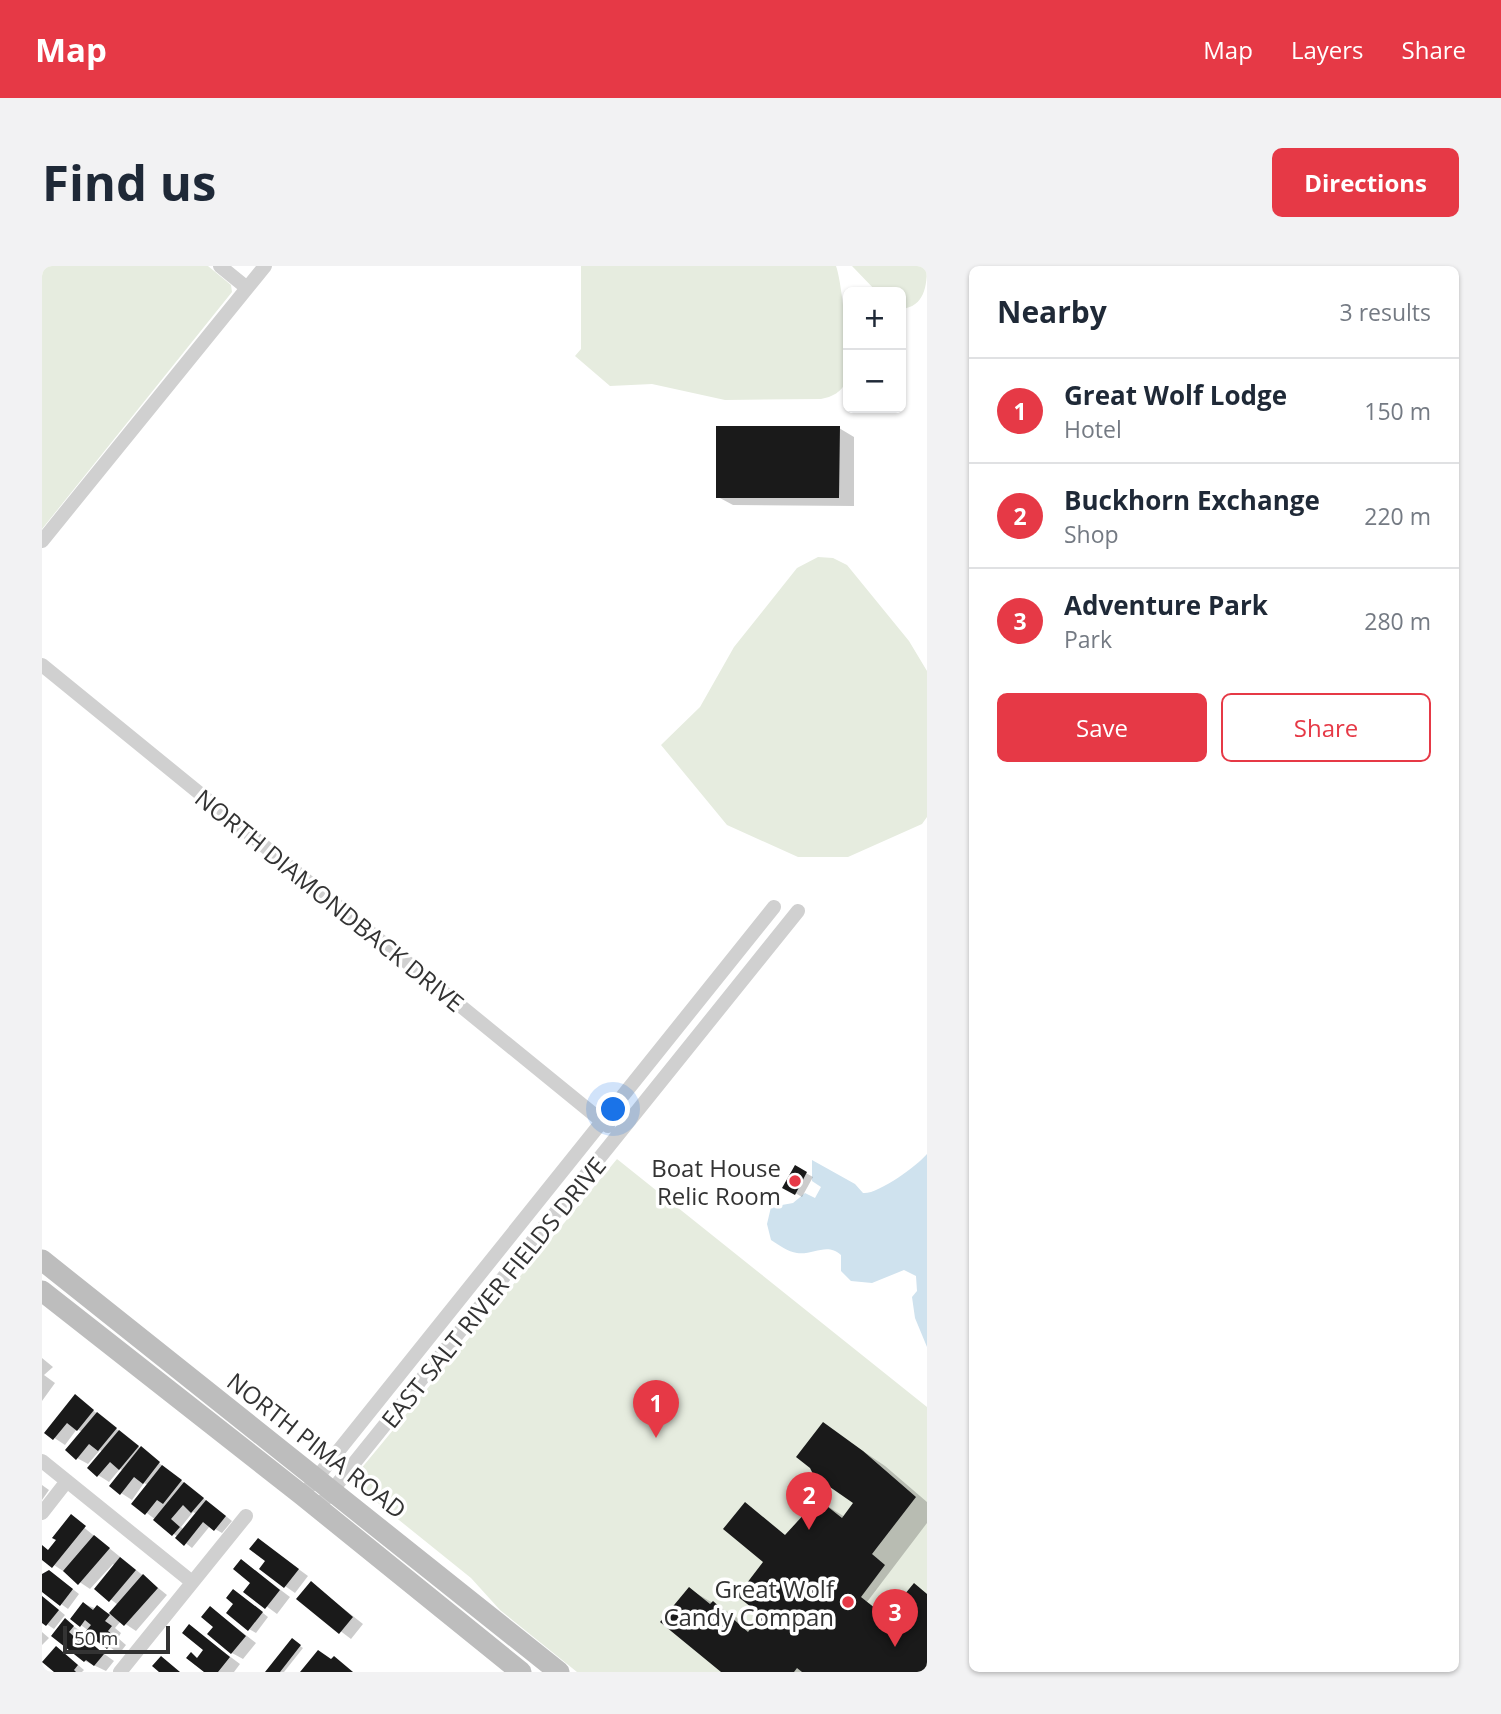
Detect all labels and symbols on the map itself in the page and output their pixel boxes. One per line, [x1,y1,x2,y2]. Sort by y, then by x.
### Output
street label: NORTH DIAMONDBACK DRIVE [189,781,471,1019]
your location [596,1092,630,1126]
street label: EAST SALT RIVER FIELDS DRIVE [373,1150,613,1434]
place label: Boat House Relic Room [651,1151,781,1212]
marker: Boat House Relic Room [787,1173,803,1189]
street label: NORTH PIMA ROAD [221,1365,413,1525]
pin: 1 [633,1380,679,1438]
pin: 2 [786,1472,832,1530]
place label: Great Wolf Candy Compan [663,1572,836,1633]
pin: 3 [872,1589,918,1647]
marker: Great Wolf Candy Compan [840,1594,856,1610]
scale bar [63,1623,170,1655]

